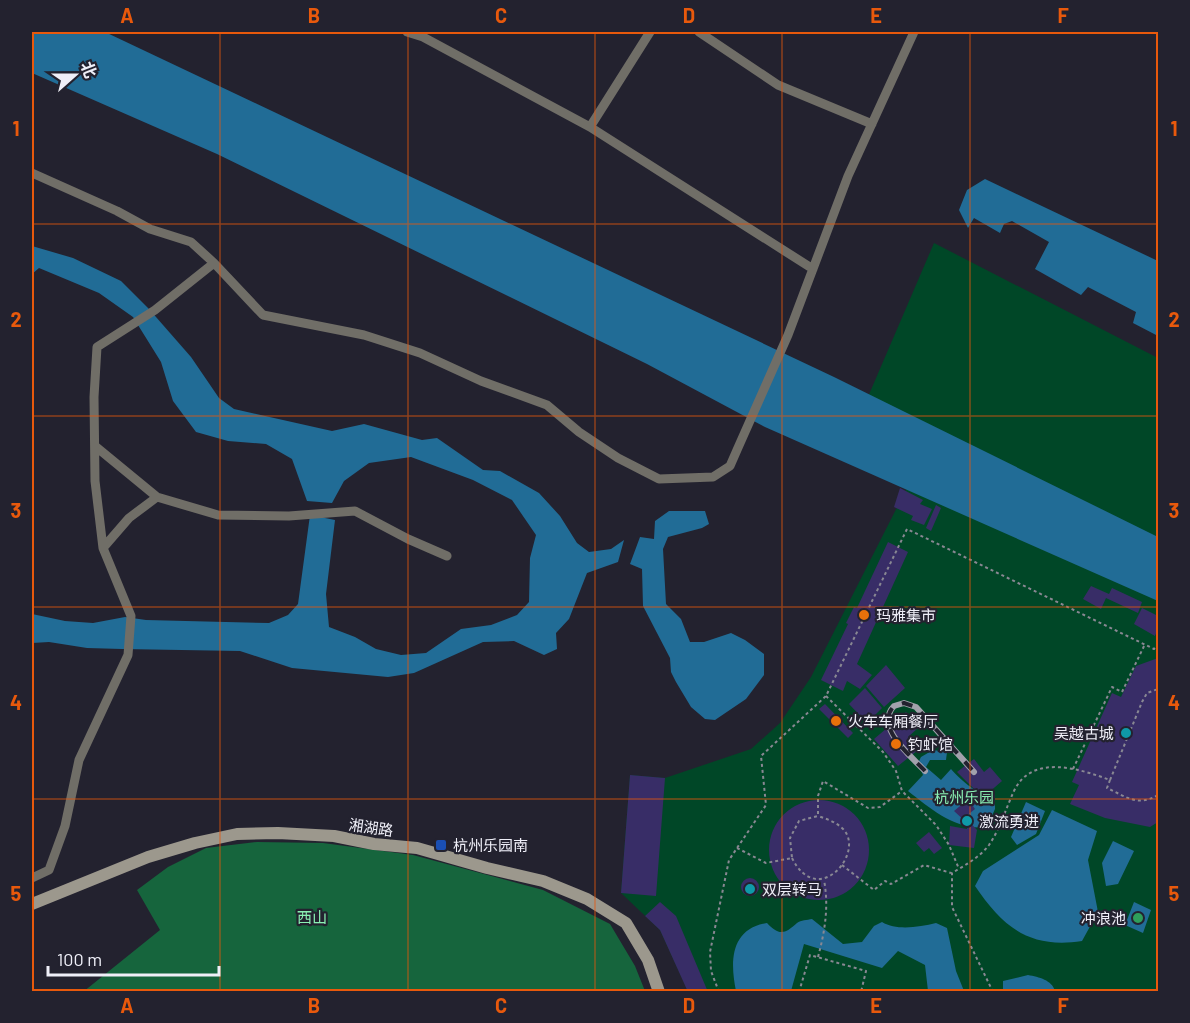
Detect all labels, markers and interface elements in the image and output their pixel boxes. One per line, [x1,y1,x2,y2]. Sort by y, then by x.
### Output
text: A [120,3,134,27]
text: B [308,3,320,27]
text: C [495,3,507,27]
text: D [683,3,695,27]
text: E [870,3,882,27]
text: F [1057,3,1069,27]
north arrow [45,45,105,105]
text: 北 [78,59,101,80]
text: 1 [12,116,20,140]
text: 1 [1170,116,1178,140]
text: 2 [10,307,22,331]
text: 2 [1168,307,1180,331]
text: 3 [11,498,21,522]
text: 3 [1169,498,1179,522]
place label: 玛雅集市 [876,606,936,624]
marker: 玛雅集市 [857,608,871,622]
text: 4 [10,690,22,714]
text: 4 [1168,690,1180,714]
place label: 火车车厢餐厅 [848,712,938,730]
marker: 火车车厢餐厅 [829,714,843,728]
place label: 吴越古城 [1054,724,1114,742]
marker: 吴越古城 [1119,726,1133,740]
place label: 钓虾馆 [908,735,953,753]
marker: 钓虾馆 [889,737,903,751]
park label: 杭州乐园 [934,788,994,806]
place label: 激流勇进 [979,812,1039,830]
marker: 激流勇进 [960,814,974,828]
street label: 湘湖路 [347,815,395,839]
place label: 杭州乐园南 [453,836,528,854]
marker: 杭州乐园南 [434,838,448,852]
place label: 双层转马 [762,880,822,898]
text: 5 [11,881,22,905]
text: 5 [1169,881,1180,905]
marker: 双层转马 [743,882,757,896]
park label: 西山 [297,908,327,926]
place label: 冲浪池 [1081,909,1126,927]
marker: 冲浪池 [1131,911,1145,925]
scale bar [48,939,219,977]
text: 100 m [57,948,102,970]
text: A [120,993,134,1017]
text: B [308,993,320,1017]
text: C [495,993,507,1017]
text: D [683,993,695,1017]
text: E [870,993,882,1017]
text: F [1057,993,1069,1017]

